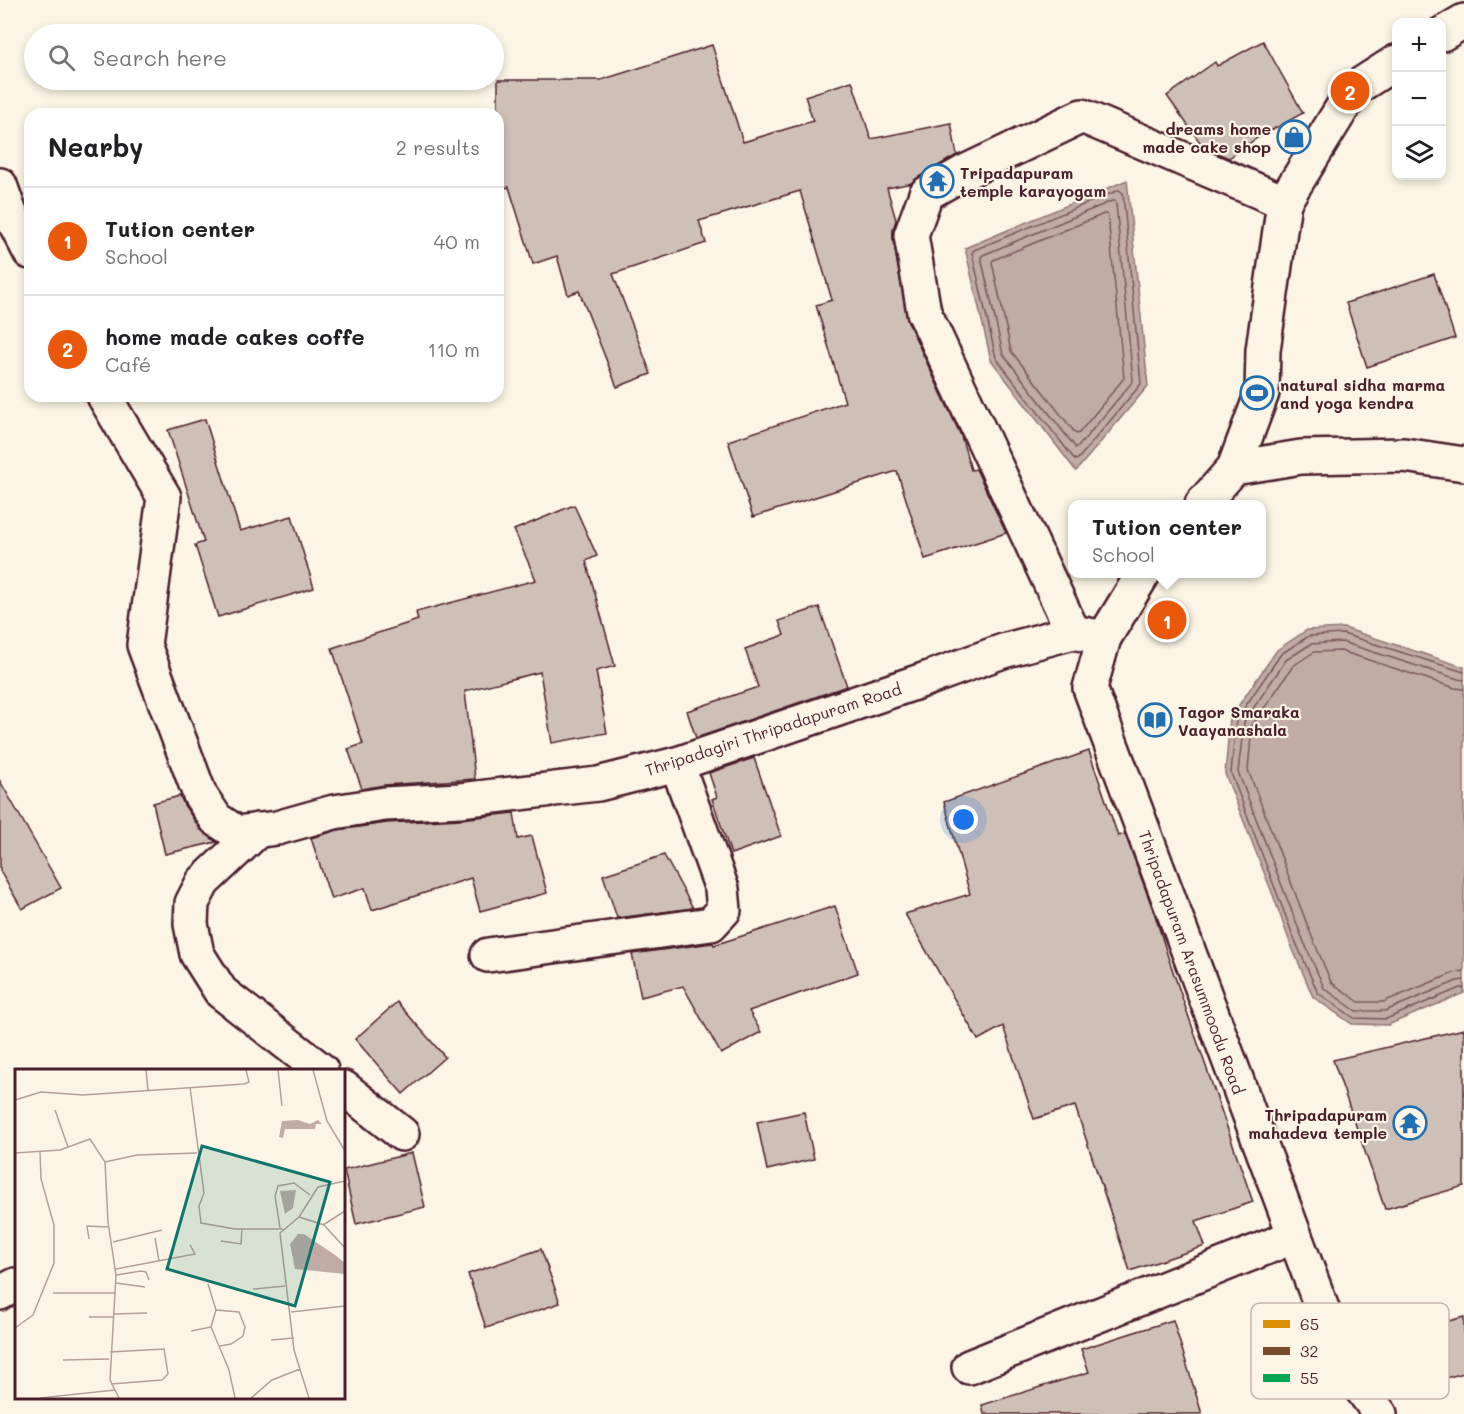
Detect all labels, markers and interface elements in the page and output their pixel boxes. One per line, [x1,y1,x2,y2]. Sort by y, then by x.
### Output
map controls [1392,18,1446,180]
button: + [1392,18,1446,72]
search box [24,24,504,90]
icon: search [45,41,78,74]
text: Search here [93,43,227,72]
pin: 2 [1330,68,1370,113]
button: − [1392,72,1446,126]
place label: dreams home made cake shop [1143,118,1271,157]
shop icon: dreams home made cake shop [1276,119,1312,155]
button: layers [1392,126,1446,180]
text: Nearby [48,130,143,164]
text: 2 results [396,134,480,160]
place label: Tripadapuram temple karayogam [960,162,1106,201]
temple icon: Tripadapuram temple karayogam [919,163,955,199]
text: Tution center [105,214,255,243]
text: 1 [63,228,72,254]
text: 40 m [434,228,480,254]
text: School [105,243,168,269]
text: home made cakes coffe [105,322,365,351]
text: 2 [62,336,73,362]
text: 110 m [427,336,480,362]
text: Café [105,351,151,377]
place label: natural sidha marma and yoga kendra [1280,374,1446,413]
sports icon: natural sidha marma and yoga kendra [1239,375,1275,411]
popup [1068,500,1266,578]
text: Tution center [1092,512,1242,541]
text: School [1092,541,1155,567]
pin: 1 [1148,598,1186,642]
street label: Thripadagiri Thripadapuram Road [642,678,904,780]
place label: Tagor Smaraka Vaayanashala [1178,701,1300,740]
library icon: Tagor Smaraka Vaayanashala [1137,702,1173,738]
your location [949,805,978,834]
street label: Thripadapuram Arasummoodu Road [1134,827,1250,1097]
inset map [15,1069,345,1399]
place label: Thripadapuram mahadeva temple [1248,1104,1387,1143]
temple icon: Thripadapuram mahadeva temple [1392,1105,1428,1141]
legend [1251,1303,1449,1399]
text: 65 [1300,1313,1319,1334]
text: 32 [1300,1340,1318,1361]
text: 55 [1300,1367,1319,1388]

